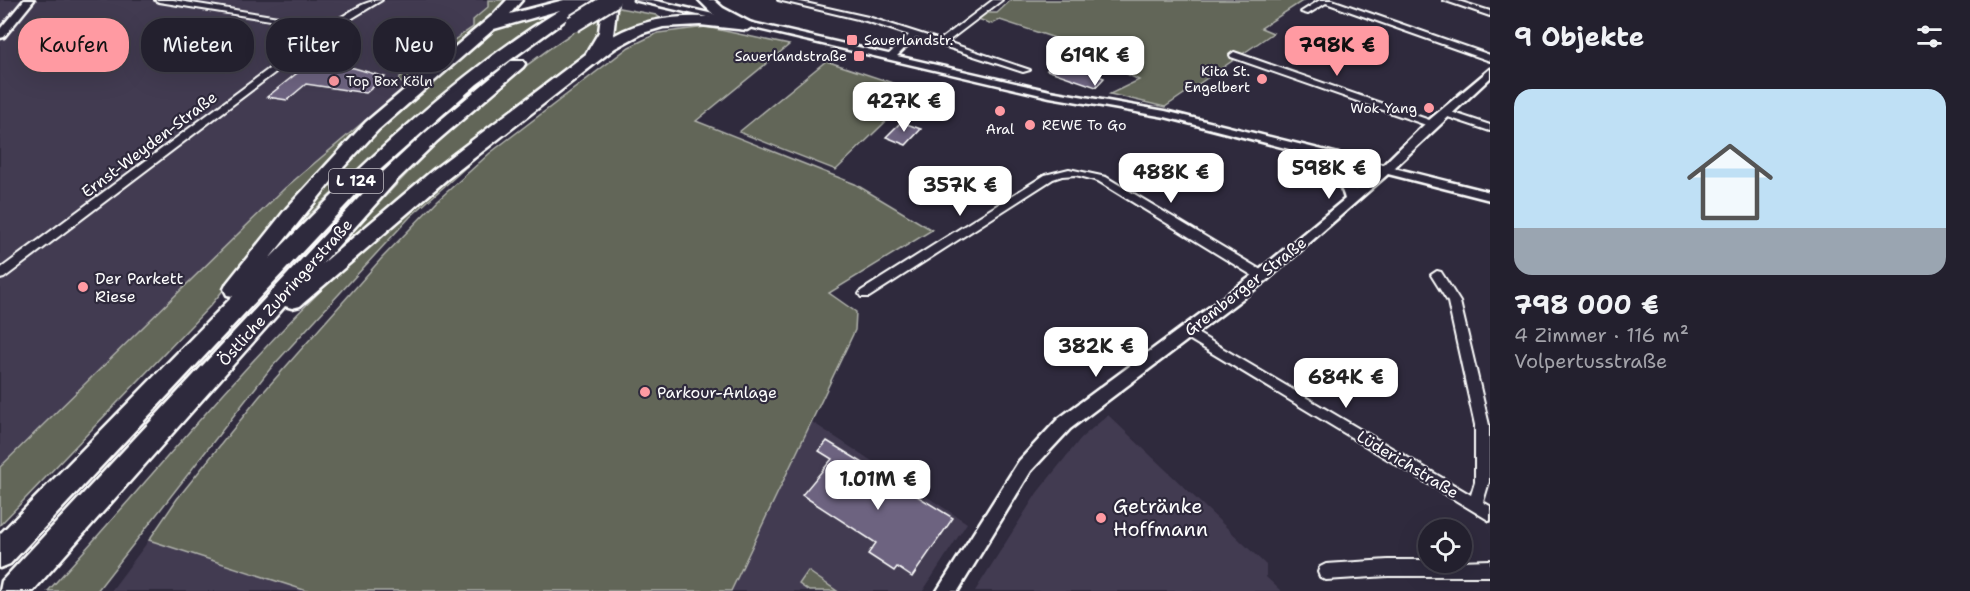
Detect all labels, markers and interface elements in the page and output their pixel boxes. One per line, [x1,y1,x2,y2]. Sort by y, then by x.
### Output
chip: Kaufen [18,18,129,72]
chip: Mieten [141,18,254,72]
chip: Filter [266,18,361,72]
chip: Neu [373,18,455,72]
text: 9 Objekte [1514,19,1644,54]
icon: filters [1913,20,1946,53]
pin: 798K € [1288,26,1386,77]
place label: Sauerlandstr. [864,31,953,49]
text: 798K € [1299,32,1375,58]
marker: Sauerlandstr. [845,33,859,47]
pin: 619K € [1046,36,1144,87]
text: 619K € [1060,42,1130,68]
place label: Sauerlandstraße [735,47,847,65]
marker: Sauerlandstraße [852,49,866,63]
place label: Kita St. Engelbert [1184,62,1250,96]
place label: Top Box Köln [346,72,433,90]
marker: Kita St. Engelbert [1255,72,1269,86]
marker: Top Box Köln [327,74,341,88]
pin: 427K € [855,82,953,133]
street label: Ernst-Weyden-Straße [77,86,221,202]
text: 427K € [867,88,941,114]
place label: Wok Yang [1350,99,1417,117]
marker: Wok Yang [1422,101,1436,115]
marker: Aral [993,104,1007,118]
place label: REWE To Go [1042,116,1126,134]
marker: REWE To Go [1023,118,1037,132]
place label: Aral [986,120,1015,138]
icon: home [1676,128,1784,236]
pin: 598K € [1280,149,1378,200]
pin: 488K € [1122,153,1220,204]
text: 598K € [1292,155,1366,181]
text: 488K € [1133,159,1209,185]
pin: 357K € [911,166,1009,217]
road number: L 124 [329,169,383,193]
text: 357K € [923,172,997,198]
street label: Östliche Zubringerstraße [214,214,357,370]
street label: Gremberger Straße [1180,232,1311,341]
place label: Der Parkett Riese [95,268,183,307]
marker: Der Parkett Riese [76,280,90,294]
text: 798 000 € [1514,287,1659,322]
text: 4 Zimmer · 116 m² [1514,322,1689,348]
pin: 382K € [1047,327,1145,378]
text: 382K € [1058,333,1134,359]
text: Volpertusstraße [1514,348,1667,374]
pin: 684K € [1297,358,1395,409]
text: 684K € [1308,364,1384,390]
place label: Parkour-Anlage [657,382,777,403]
marker: Parkour-Anlage [638,385,652,399]
street label: Lüderichstraße [1353,426,1463,503]
pin: 1.01M € [823,460,933,511]
text: 1.01M € [839,466,917,492]
place label: Getränke Hoffmann [1113,493,1208,542]
marker: Getränke Hoffmann [1094,511,1108,525]
map controls [1418,519,1472,573]
button: locate [1418,519,1472,573]

